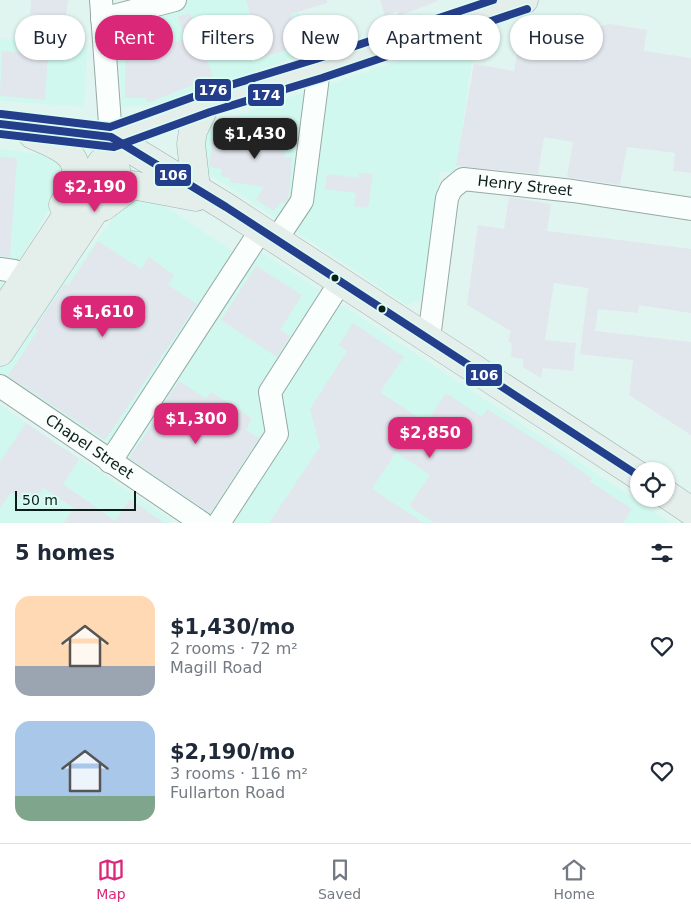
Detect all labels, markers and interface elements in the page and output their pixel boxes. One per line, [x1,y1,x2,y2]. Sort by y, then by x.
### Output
chip: Buy [15,15,85,60]
chip: Rent [95,15,173,60]
chip: Filters [183,15,273,60]
chip: New [283,15,358,60]
chip: Apartment [368,15,500,60]
chip: House [510,15,603,60]
line badge: 176 [194,78,232,102]
text: 176 [198,82,228,98]
line badge: 174 [247,83,285,107]
text: 174 [251,87,281,103]
pin: $1,430 [214,118,296,160]
text: $1,430 [224,124,286,143]
line badge: 106 [154,163,192,187]
text: 106 [158,167,188,183]
pin: $2,190 [54,170,136,213]
street label: Henry Street [477,172,574,200]
text: $2,190 [64,177,126,196]
unlabelled marker [330,273,340,283]
pin: $1,610 [62,296,144,338]
text: $1,610 [72,302,134,321]
unlabelled marker [377,304,387,314]
line badge: 106 [465,363,503,387]
text: 106 [469,367,499,383]
pin: $1,300 [155,402,237,445]
text: $1,300 [165,409,227,428]
street label: Chapel Street [42,410,137,483]
pin: $2,850 [389,416,471,459]
text: $2,850 [399,423,461,442]
map controls [630,462,675,507]
button: locate [630,462,675,507]
scale bar [15,488,136,511]
text: 50 m [22,492,58,508]
icon: filters [648,539,676,567]
text: 5 homes [15,541,115,565]
text: $1,430/mo [170,615,295,639]
icon: home [55,616,115,676]
icon: heart [648,632,676,660]
text: 2 rooms · 72 m² [170,639,298,658]
text: Magill Road [170,658,262,677]
text: $2,190/mo [170,740,295,764]
icon: home [55,741,115,801]
icon: heart [648,757,676,785]
text: 3 rooms · 116 m² [170,764,308,783]
text: Fullarton Road [170,783,285,802]
tab: Map [96,856,126,902]
tab: Saved [318,856,361,902]
tab: Home [554,856,595,902]

